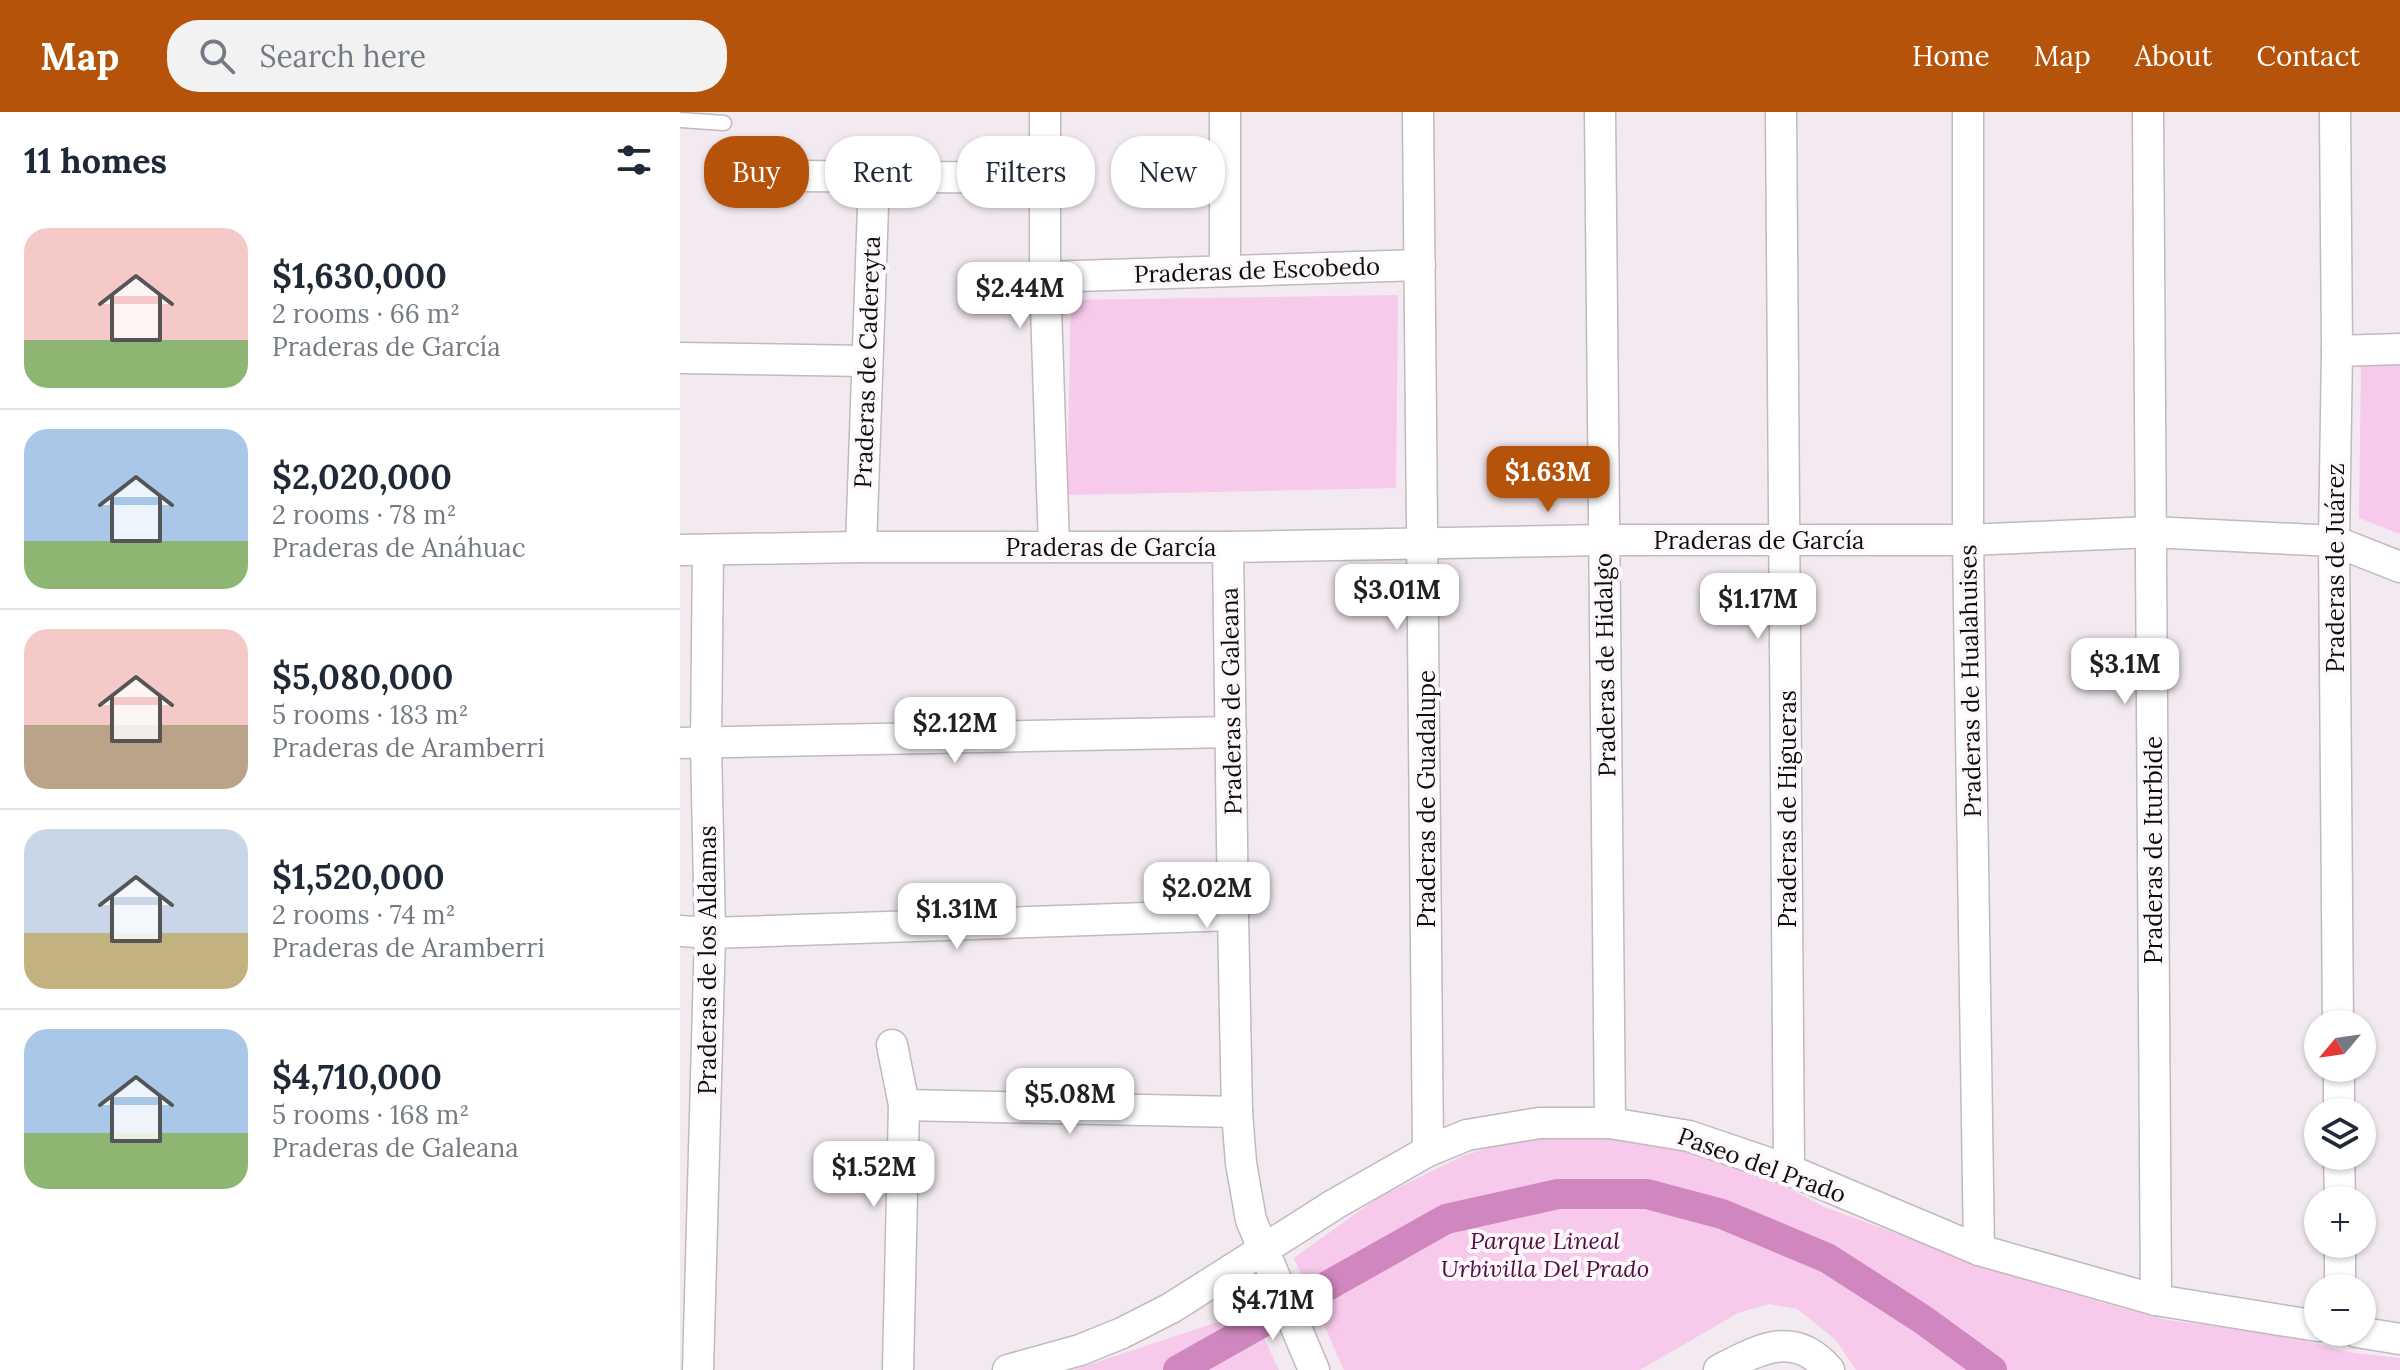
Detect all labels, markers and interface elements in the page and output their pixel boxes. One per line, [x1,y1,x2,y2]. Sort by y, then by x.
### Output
search box [167,20,727,92]
text: Map [40,32,119,80]
icon: search [195,34,239,78]
text: Search here [259,37,426,75]
text: Home [1912,38,1990,74]
text: Map [2034,38,2091,74]
text: About [2135,38,2212,74]
text: Contact [2256,38,2360,74]
chip: Buy [704,136,809,208]
chip: Rent [825,136,941,208]
chip: Filters [957,136,1095,208]
chip: New [1111,136,1225,208]
icon: filters [612,138,656,182]
text: 11 homes [24,139,167,182]
street label: Praderas de Cadereyta [847,235,887,489]
street label: Praderas de Escobedo [1133,250,1381,290]
text: $1,630,000 [272,254,447,297]
icon: home [88,260,184,356]
pin: $2.44M [955,262,1085,330]
text: $2.44M [975,271,1065,304]
text: 2 rooms · 66 m² [272,297,460,330]
text: Praderas de García [272,330,501,363]
pin: $1.63M [1483,446,1613,514]
text: $2,020,000 [272,455,452,498]
text: $1.63M [1505,455,1591,488]
icon: home [88,461,184,557]
street label: Praderas de Juárez [2320,463,2351,673]
text: 2 rooms · 78 m² [272,498,456,531]
street label: Praderas de García [1654,525,1864,556]
text: Praderas de Anáhuac [272,531,526,564]
street label: Praderas de García [1006,532,1216,563]
street label: Praderas de Hualahuises [1952,544,1988,818]
street label: Praderas de Hidalgo [1588,553,1622,777]
pin: $3.01M [1332,564,1462,632]
text: $3.01M [1353,573,1441,606]
pin: $1.17M [1693,573,1823,641]
text: $1.17M [1718,582,1798,615]
street label: Praderas de Galeana [1214,587,1248,815]
pin: $3.1M [2069,638,2181,706]
text: $3.1M [2089,647,2161,680]
text: $5,080,000 [272,655,453,698]
icon: home [88,661,184,757]
street label: Praderas de Guadalupe [1411,670,1442,928]
street label: Praderas de Higueras [1772,690,1803,928]
pin: $2.12M [890,697,1020,765]
text: 5 rooms · 183 m² [272,698,469,731]
text: $2.12M [913,706,997,739]
text: Praderas de Aramberri [272,731,545,764]
street label: Praderas de Iturbide [2138,736,2169,964]
street label: Praderas de los Aldamas [692,825,723,1095]
text: $1,520,000 [272,855,445,898]
icon: home [88,861,184,957]
pin: $2.02M [1142,862,1272,930]
text: $2.02M [1162,871,1252,904]
pin: $1.31M [892,883,1022,951]
text: $1.31M [916,892,998,925]
text: 2 rooms · 74 m² [272,898,456,931]
text: Praderas de Aramberri [272,931,545,964]
north arrow [2304,1010,2376,1082]
map controls [2304,1010,2376,1346]
text: $4,710,000 [272,1055,442,1098]
icon: home [88,1061,184,1157]
pin: $5.08M [1005,1068,1135,1136]
text: $5.08M [1024,1077,1116,1110]
text: 5 rooms · 168 m² [272,1098,469,1131]
button: layers [2304,1098,2376,1170]
street label: Paseo del Prado [1674,1120,1850,1210]
text: Praderas de Galeana [272,1131,519,1164]
pin: $1.52M [809,1141,939,1209]
text: $1.52M [831,1150,917,1183]
button: + [2304,1186,2376,1258]
park label: Parque Lineal Urbivilla Del Prado [1441,1225,1649,1284]
pin: $4.71M [1208,1274,1338,1342]
button: − [2304,1274,2376,1346]
text: $4.71M [1232,1283,1314,1316]

